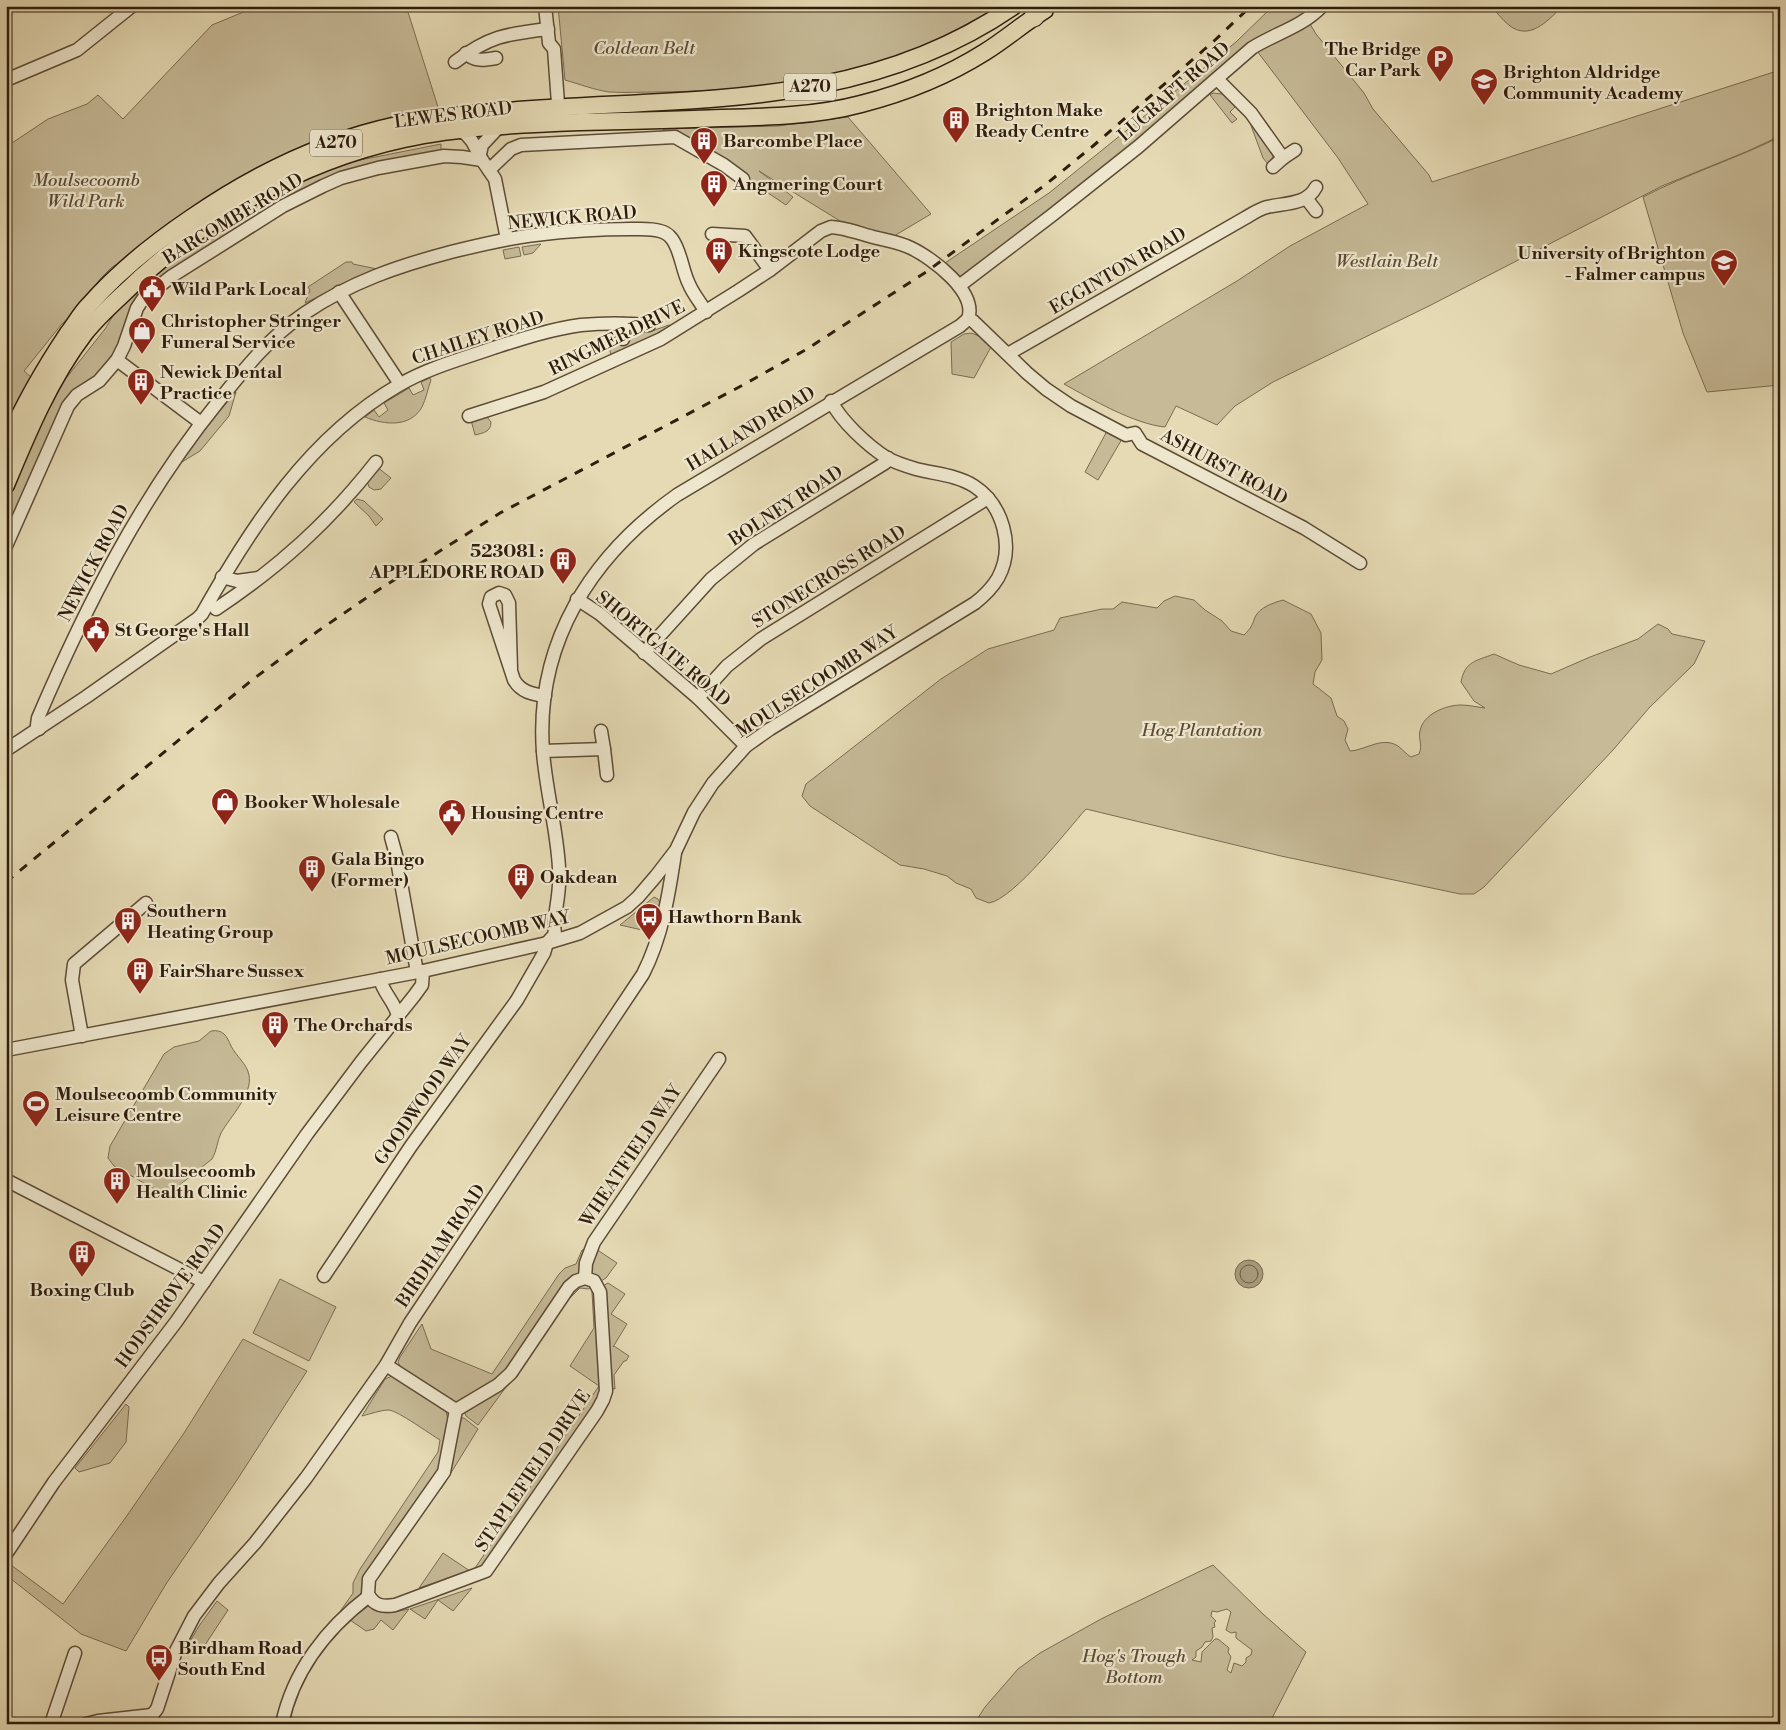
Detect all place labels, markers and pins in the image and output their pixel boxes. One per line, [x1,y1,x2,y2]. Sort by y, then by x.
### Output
place label: The Bridge Car Park [1325,38,1422,82]
parking icon: The Bridge Car Park [1425,44,1455,83]
place label: Brighton Aldridge Community Academy [1503,61,1684,105]
school or university icon: Brighton Aldridge Community Academy [1469,67,1499,106]
place label: Brighton Make Ready Centre [975,99,1103,143]
building icon: Brighton Make Ready Centre [941,105,971,144]
building icon: Barcombe Place [689,126,719,165]
place label: Barcombe Place [723,130,863,153]
building icon: Angmering Court [699,169,729,208]
place label: Angmering Court [732,173,883,196]
building icon: Kingscote Lodge [704,236,734,275]
place label: Kingscote Lodge [738,240,880,263]
place label: University of Brighton - Falmer campus [1518,242,1705,286]
school or university icon: University of Brighton - Falmer campus [1709,248,1739,287]
public building icon: Wild Park Local [137,274,167,313]
place label: Wild Park Local [170,278,307,301]
place label: Christopher Stringer Funeral Service [161,310,341,354]
shop icon: Christopher Stringer Funeral Service [127,316,157,355]
place label: Newick Dental Practice [160,361,283,405]
building icon: Newick Dental Practice [126,367,156,406]
place label: 523081 : APPLEDORE ROAD [368,540,544,584]
building icon: 523081 : APPLEDORE ROAD [548,546,578,585]
public building icon: St George's Hall [81,615,111,654]
place label: St George's Hall [115,619,250,642]
shop icon: Booker Wholesale [210,787,240,826]
place label: Booker Wholesale [244,791,400,814]
public building icon: Housing Centre [437,798,467,837]
place label: Housing Centre [471,802,604,825]
place label: Gala Bingo (Former) [331,848,425,892]
building icon: Gala Bingo (Former) [297,854,327,893]
building icon: Oakdean [506,862,536,901]
place label: Oakdean [540,866,617,889]
place label: Southern Heating Group [147,900,274,944]
bus stop icon: Hawthorn Bank [634,902,664,941]
building icon: Southern Heating Group [113,906,143,945]
place label: Hawthorn Bank [668,906,803,929]
building icon: FairShare Sussex [125,956,155,995]
place label: FairShare Sussex [159,960,305,983]
building icon: The Orchards [260,1010,290,1049]
place label: The Orchards [294,1014,413,1037]
place label: Moulsecoomb Community Leisure Centre [55,1083,278,1127]
sports icon: Moulsecoomb Community Leisure Centre [21,1089,51,1128]
place label: Moulsecoomb Health Clinic [136,1160,256,1204]
building icon: Moulsecoomb Health Clinic [102,1166,132,1205]
building icon: Boxing Club [67,1239,97,1278]
place label: Boxing Club [29,1279,135,1302]
place label: Birdham Road South End [178,1637,303,1681]
bus stop icon: Birdham Road South End [144,1643,174,1682]

